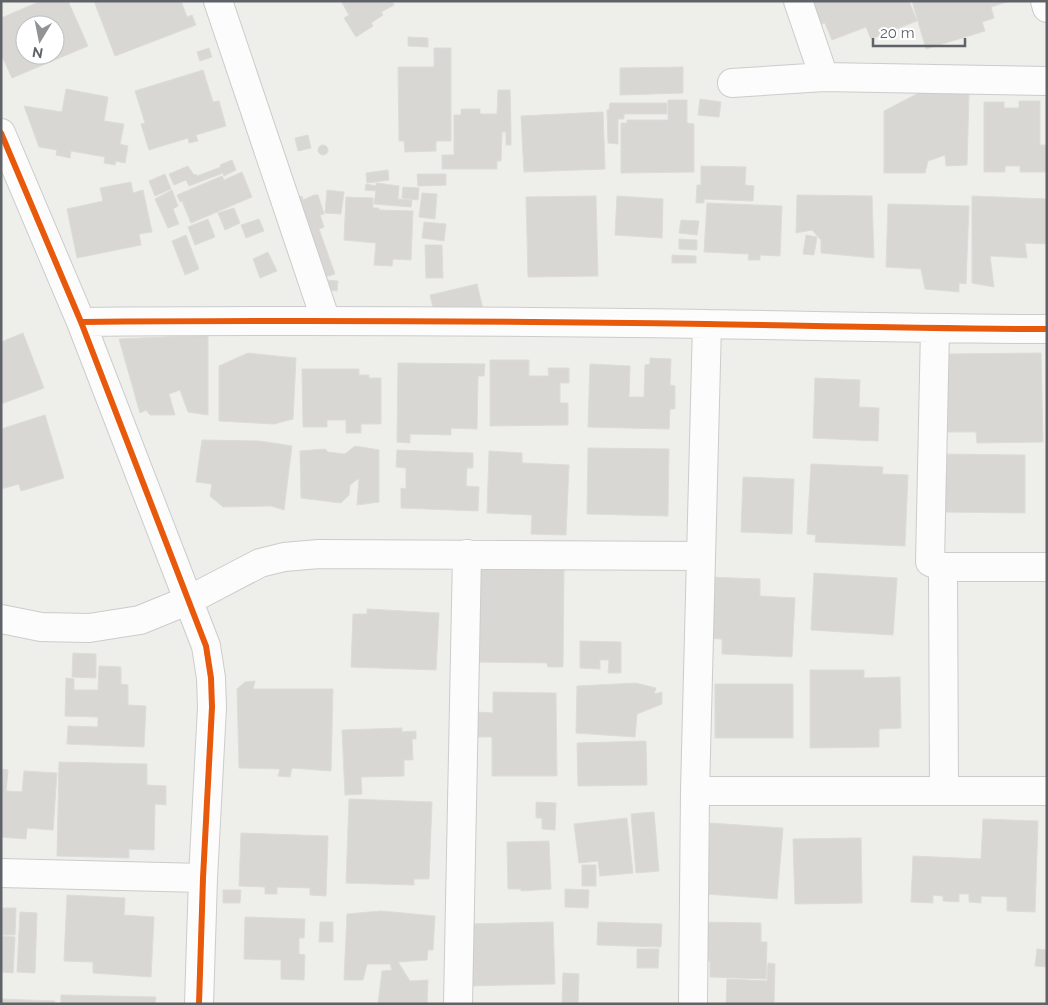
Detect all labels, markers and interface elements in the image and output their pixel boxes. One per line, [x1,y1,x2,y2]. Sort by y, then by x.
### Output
north arrow [15,15,65,65]
scale bar [873,15,966,47]
text: 20 m [880,24,915,42]
text: N [31,44,44,62]

